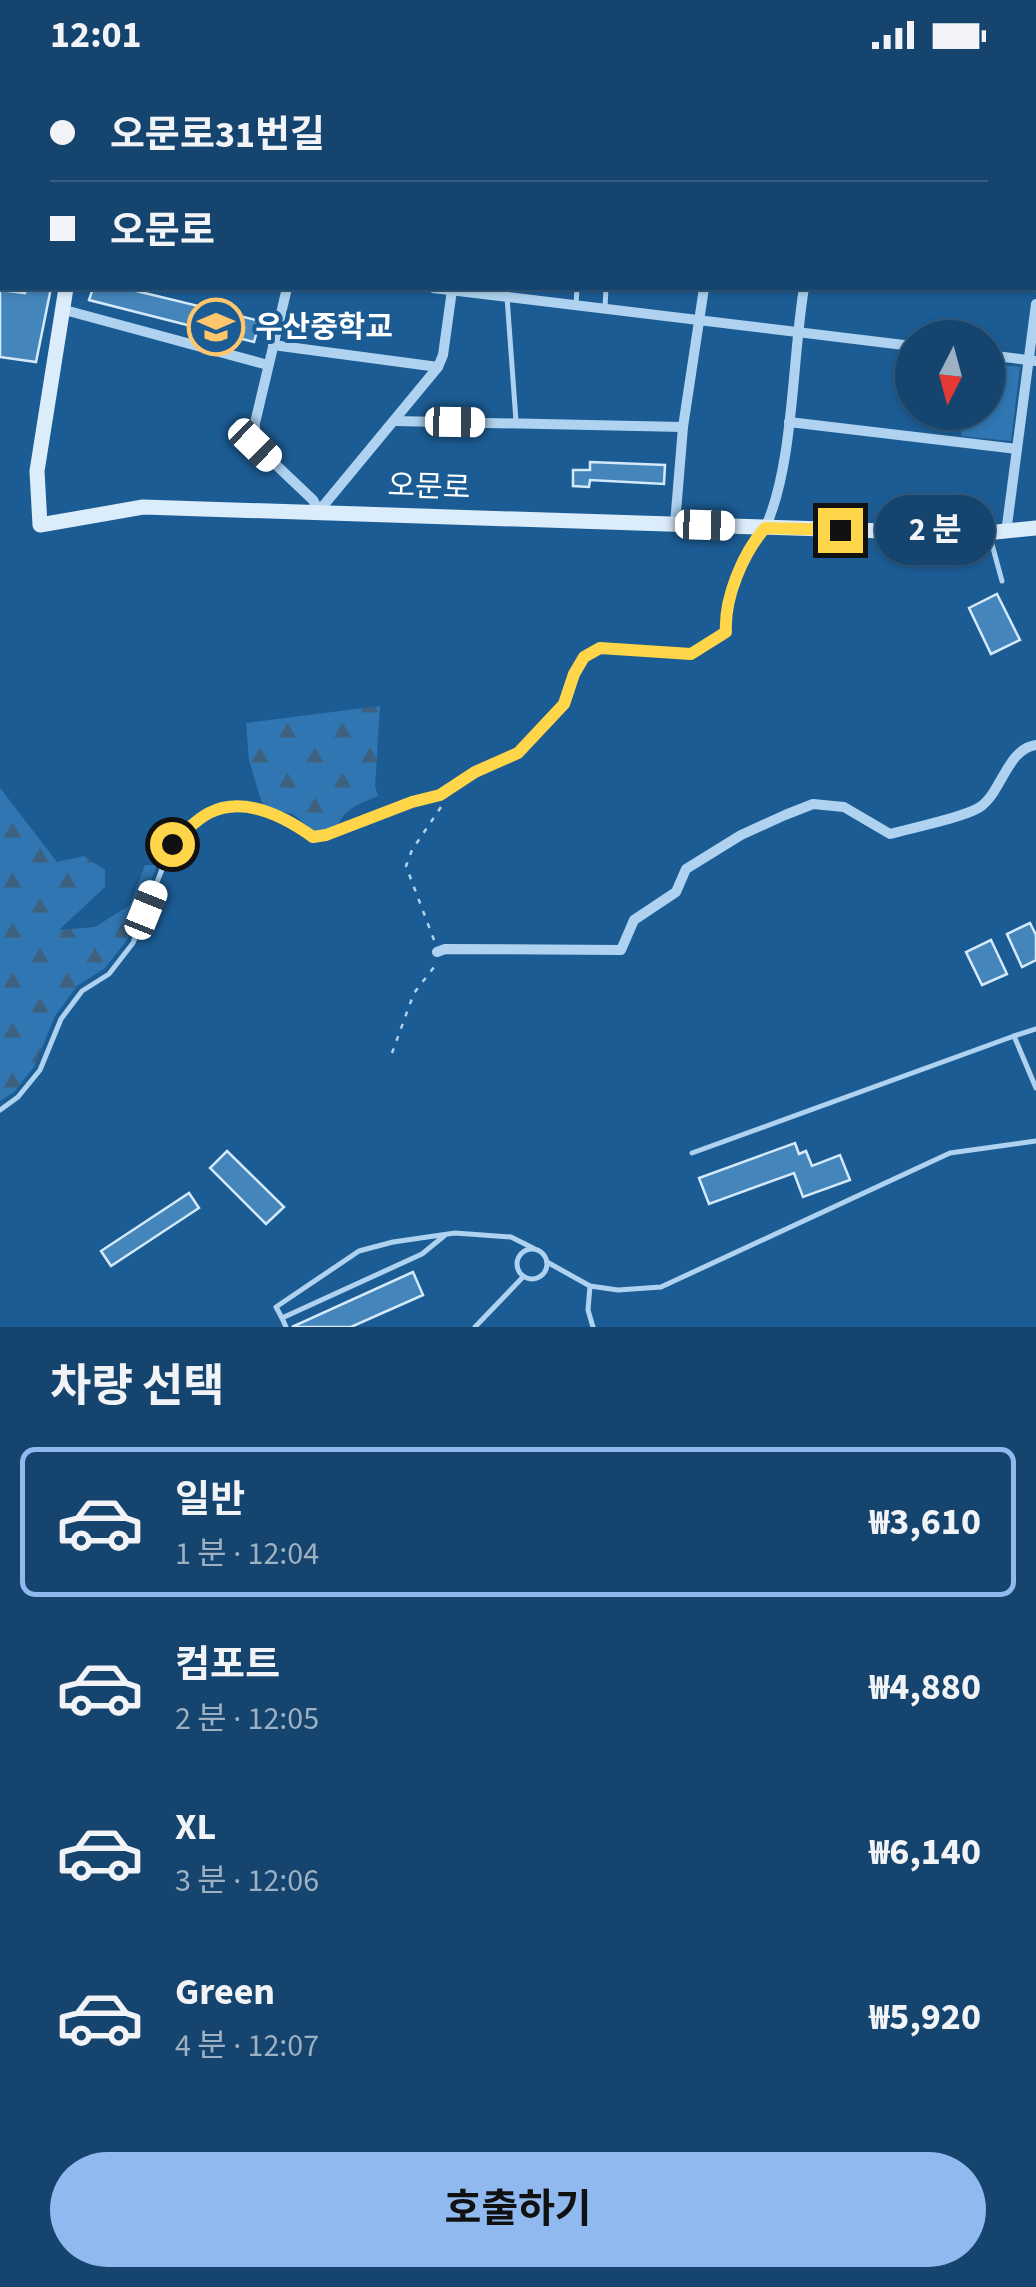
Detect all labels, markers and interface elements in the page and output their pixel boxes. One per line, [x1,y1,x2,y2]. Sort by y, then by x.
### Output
text: 12:01 [50,8,142,62]
text: 오문로31번길 [110,108,325,162]
text: 오문로 [110,204,215,258]
school or university icon: 우산중학교 [186,297,246,357]
place label: 우산중학교 [255,306,393,349]
north arrow [895,320,1005,430]
map controls [895,320,1005,430]
car [425,406,485,438]
car [223,413,287,477]
street label: 오문로 [387,464,471,510]
callout: 2 분 [875,495,995,565]
text: 2 분 [909,507,961,553]
route end [818,508,863,553]
car [674,509,736,541]
route start [150,822,195,867]
car [121,877,171,943]
text: 차량 선택 [50,1355,225,1419]
text: 일반 [175,1473,245,1527]
icon: car [55,1477,145,1567]
text: ₩3,610 [869,1495,981,1549]
text: 1 분 · 12:04 [175,1531,319,1577]
text: 컴포트 [175,1638,280,1692]
icon: car [55,1642,145,1732]
text: ₩4,880 [869,1660,981,1714]
text: 2 분 · 12:05 [175,1696,319,1742]
text: XL [175,1800,216,1854]
icon: car [55,1807,145,1897]
text: ₩6,140 [869,1825,981,1879]
text: 3 분 · 12:06 [175,1858,319,1904]
text: Green [175,1965,275,2019]
icon: car [55,1972,145,2062]
text: ₩5,920 [869,1990,981,2044]
text: 4 분 · 12:07 [175,2023,319,2069]
button: 호출하기 [50,2152,986,2267]

